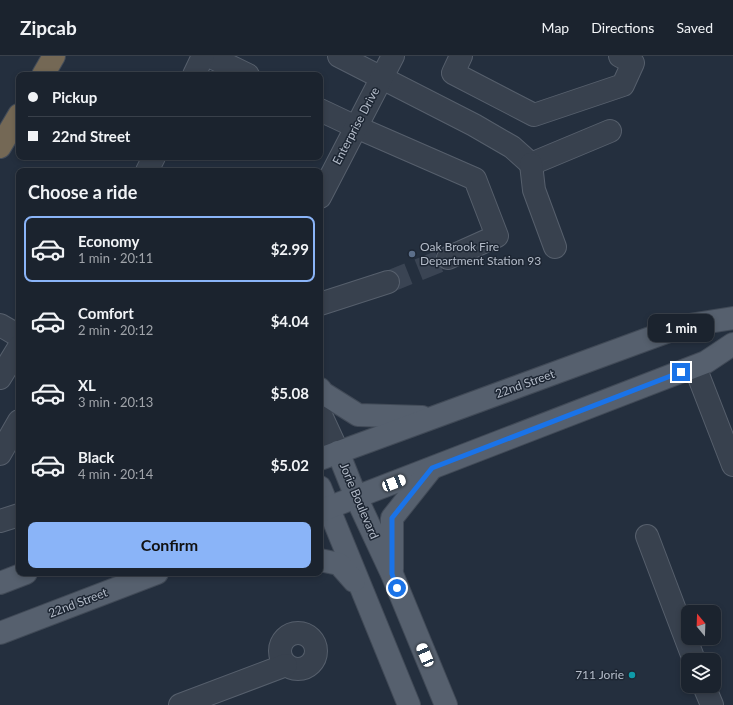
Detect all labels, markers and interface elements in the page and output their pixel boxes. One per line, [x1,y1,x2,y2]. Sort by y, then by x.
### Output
text: Zipcab [20,16,77,39]
text: Map [542,19,569,36]
text: Directions [591,19,654,36]
text: Saved [676,19,713,36]
street label: Enterprise Drive [329,84,382,167]
text: Pickup [52,88,97,106]
text: 22nd Street [52,127,130,145]
text: Choose a ride [28,181,137,203]
icon: car [30,231,66,267]
text: Economy [78,232,139,250]
place label: Oak Brook Fire Department Station 93 [420,239,541,268]
text: $2.99 [271,240,309,258]
marker: Oak Brook Fire Department Station 93 [407,249,417,259]
text: 1 min · 20:11 [78,250,153,266]
icon: car [30,303,66,339]
text: Comfort [78,304,134,322]
text: $4.04 [271,312,309,330]
callout: 1 min [648,314,714,342]
text: 1 min [665,320,697,336]
text: 2 min · 20:12 [78,322,153,338]
route end [672,363,690,381]
street label: 22nd Street [493,366,557,401]
icon: car [30,375,66,411]
text: XL [78,376,96,394]
text: $5.08 [271,384,309,402]
text: 3 min · 20:13 [78,394,153,410]
icon: car [30,447,66,483]
text: Black [78,448,114,466]
text: $5.02 [271,456,309,474]
street label: Jorie Boulevard [337,460,382,541]
text: 4 min · 20:14 [78,466,153,482]
car [381,473,407,493]
button: Confirm [28,522,311,568]
route start [388,579,406,597]
street label: 22nd Street [46,584,110,621]
north arrow [681,605,721,645]
map controls [681,605,721,693]
car [415,642,435,668]
button: layers [681,653,721,693]
place label: 711 Jorie [575,667,624,682]
marker: 711 Jorie [627,670,637,680]

